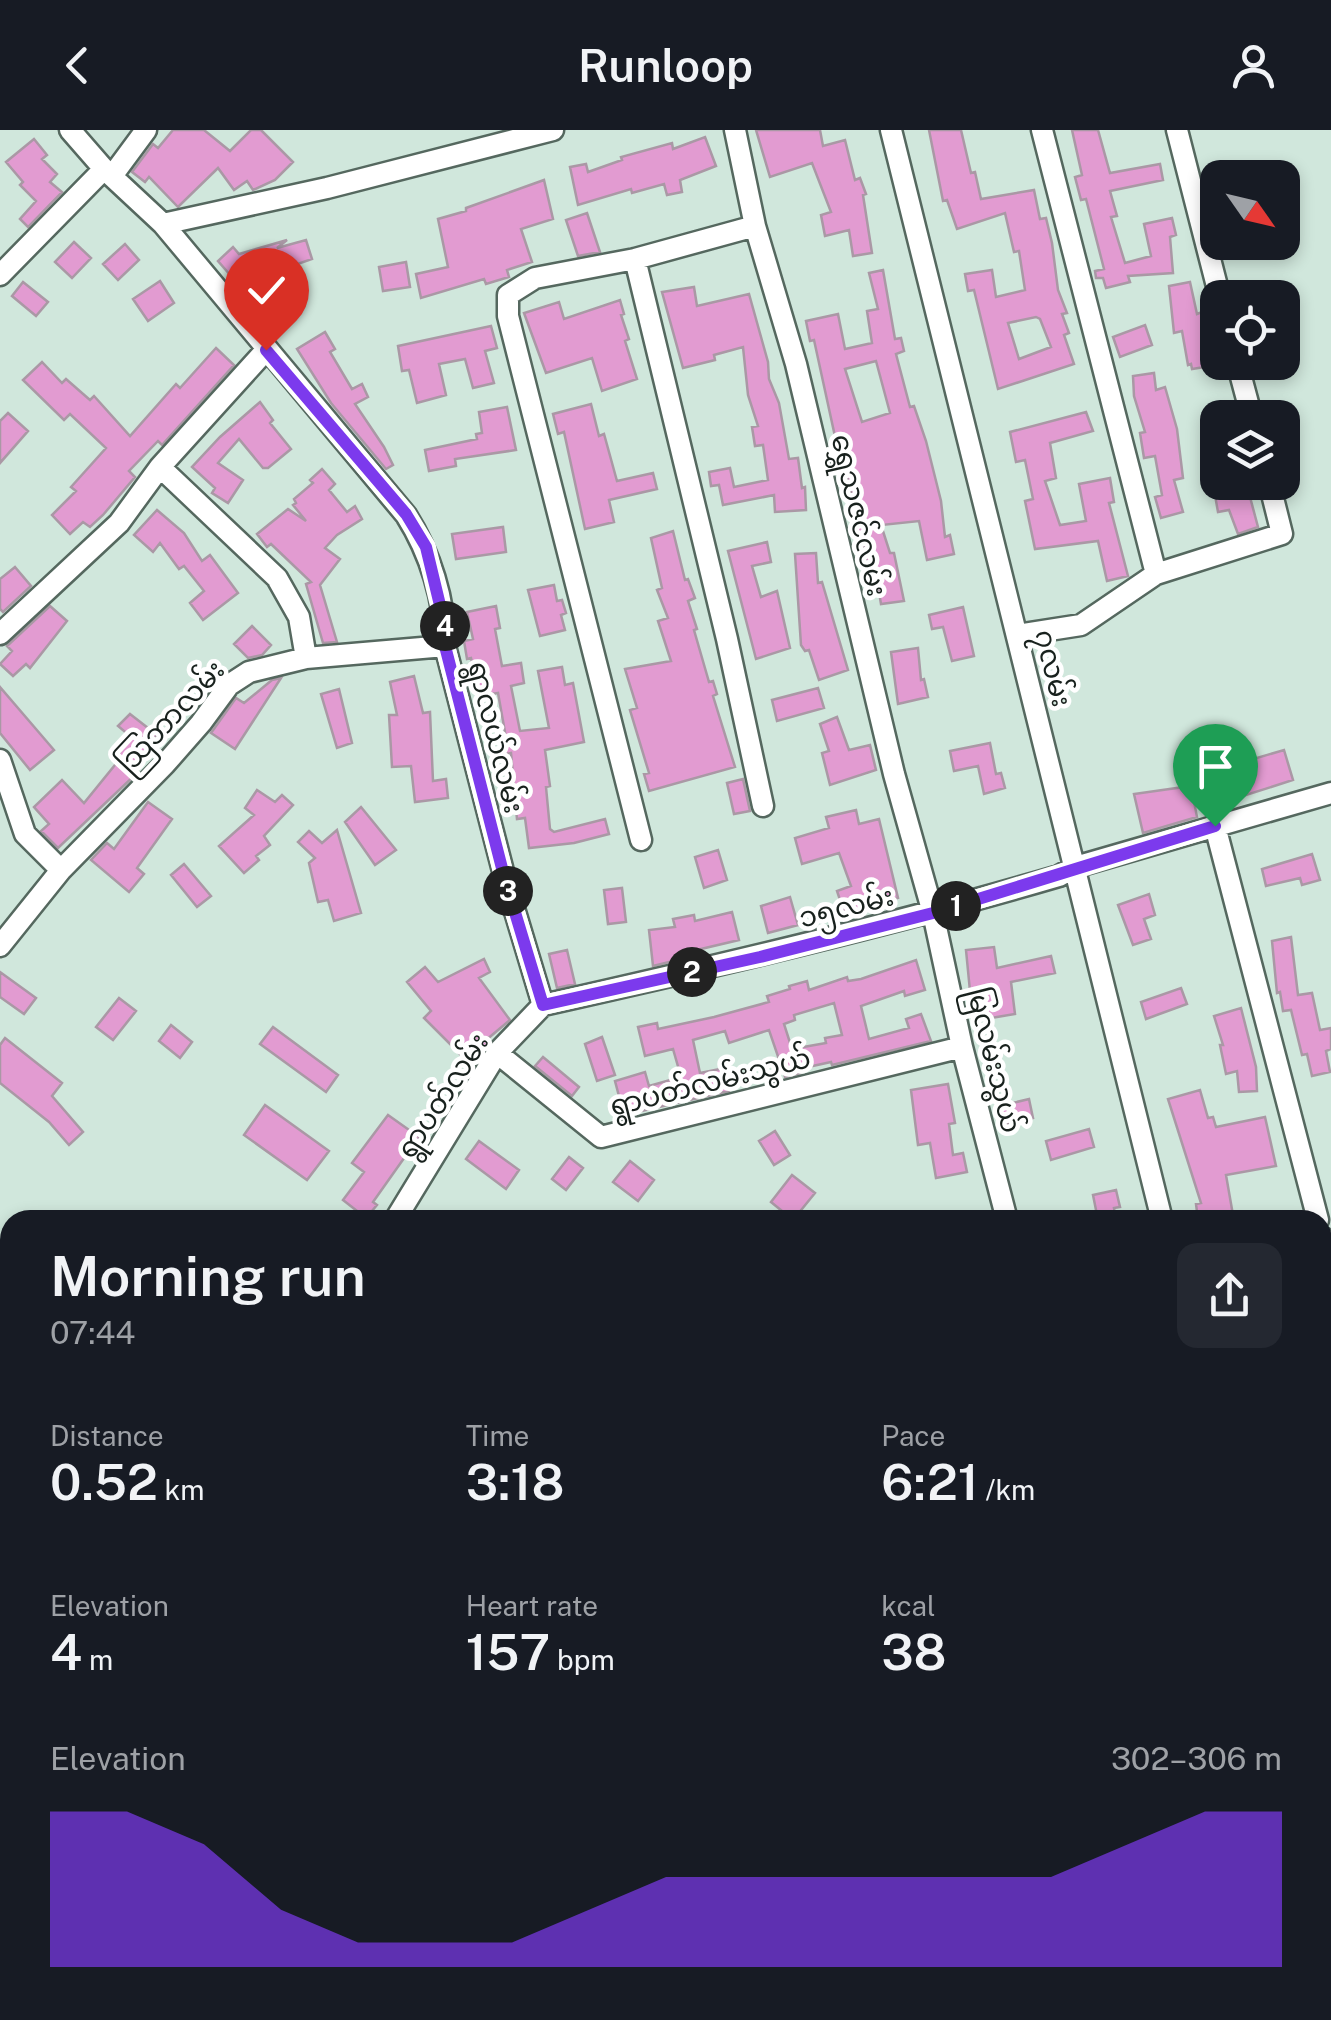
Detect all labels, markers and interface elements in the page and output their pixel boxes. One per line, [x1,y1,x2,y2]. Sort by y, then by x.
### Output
icon: back [50,38,105,93]
icon: person [1226,38,1281,93]
text: Runloop [578,39,753,92]
north arrow [1200,160,1300,260]
map controls [1200,160,1300,500]
pin [224,248,309,351]
icon: check [239,263,294,318]
button: locate [1200,280,1300,380]
button: layers [1200,400,1300,500]
street label: ရွှေသဇင်လမ်း [818,430,896,601]
pin: 4 [420,601,470,651]
text: 4 [436,609,454,642]
street label: ၇လမ်း [1022,626,1080,712]
street label: သြဘာလမ်း [109,652,236,784]
street label: ရွာလယ်လမ်း [455,657,533,818]
pin [1173,724,1258,827]
icon: arrive [1188,739,1243,794]
pin: 3 [483,866,533,916]
text: 3 [499,874,517,907]
street label: ၁၅လမ်း [795,877,899,940]
pin: 1 [931,881,981,931]
text: 1 [950,889,962,922]
pin: 2 [667,947,717,997]
text: 2 [683,955,701,988]
street label: မြလမ်းသွယ် [954,984,1030,1138]
street label: ရွာပတ်လမ်း [388,1026,501,1168]
street label: ရွာပတ်လမ်းသွယ် [606,1039,815,1129]
button: share [1177,1243,1282,1348]
text: Morning run [50,1244,366,1308]
text: 07:44 [50,1314,135,1351]
text: Distance [50,1419,164,1452]
text: Time [466,1419,529,1452]
text: Pace [881,1419,945,1452]
text: 0.52 [50,1452,158,1511]
text: 3:18 [466,1452,565,1511]
text: 6:21 [881,1452,979,1511]
text: km [158,1473,205,1506]
text: /km [979,1473,1035,1506]
text: Elevation [50,1589,169,1622]
text: Heart rate [466,1589,598,1622]
text: kcal [881,1589,935,1622]
text: 4 [50,1622,82,1681]
text: 157 [466,1622,550,1681]
text: 38 [881,1622,947,1681]
text: m [82,1643,113,1676]
text: bpm [550,1643,615,1676]
text: Elevation [50,1740,186,1777]
text: 302–306 m [1111,1740,1282,1777]

